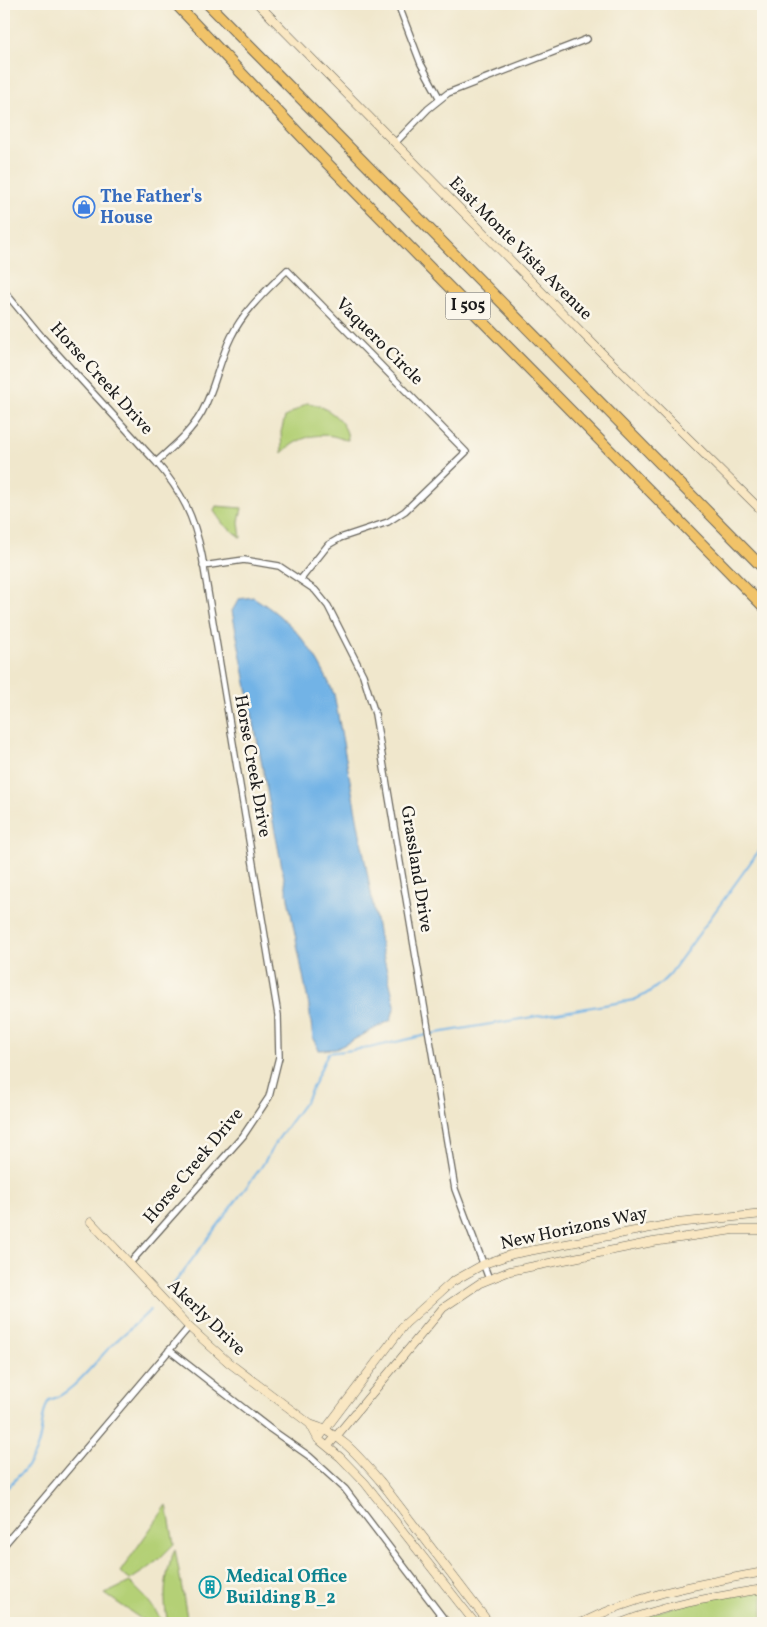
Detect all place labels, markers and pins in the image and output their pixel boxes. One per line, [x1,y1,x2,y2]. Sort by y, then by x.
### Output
place label: The Father's House [100,185,202,231]
shop icon: The Father's House [72,195,96,219]
place label: Medical Office Building B_2 [226,1565,347,1611]
building icon: Medical Office Building B_2 [198,1575,222,1599]

